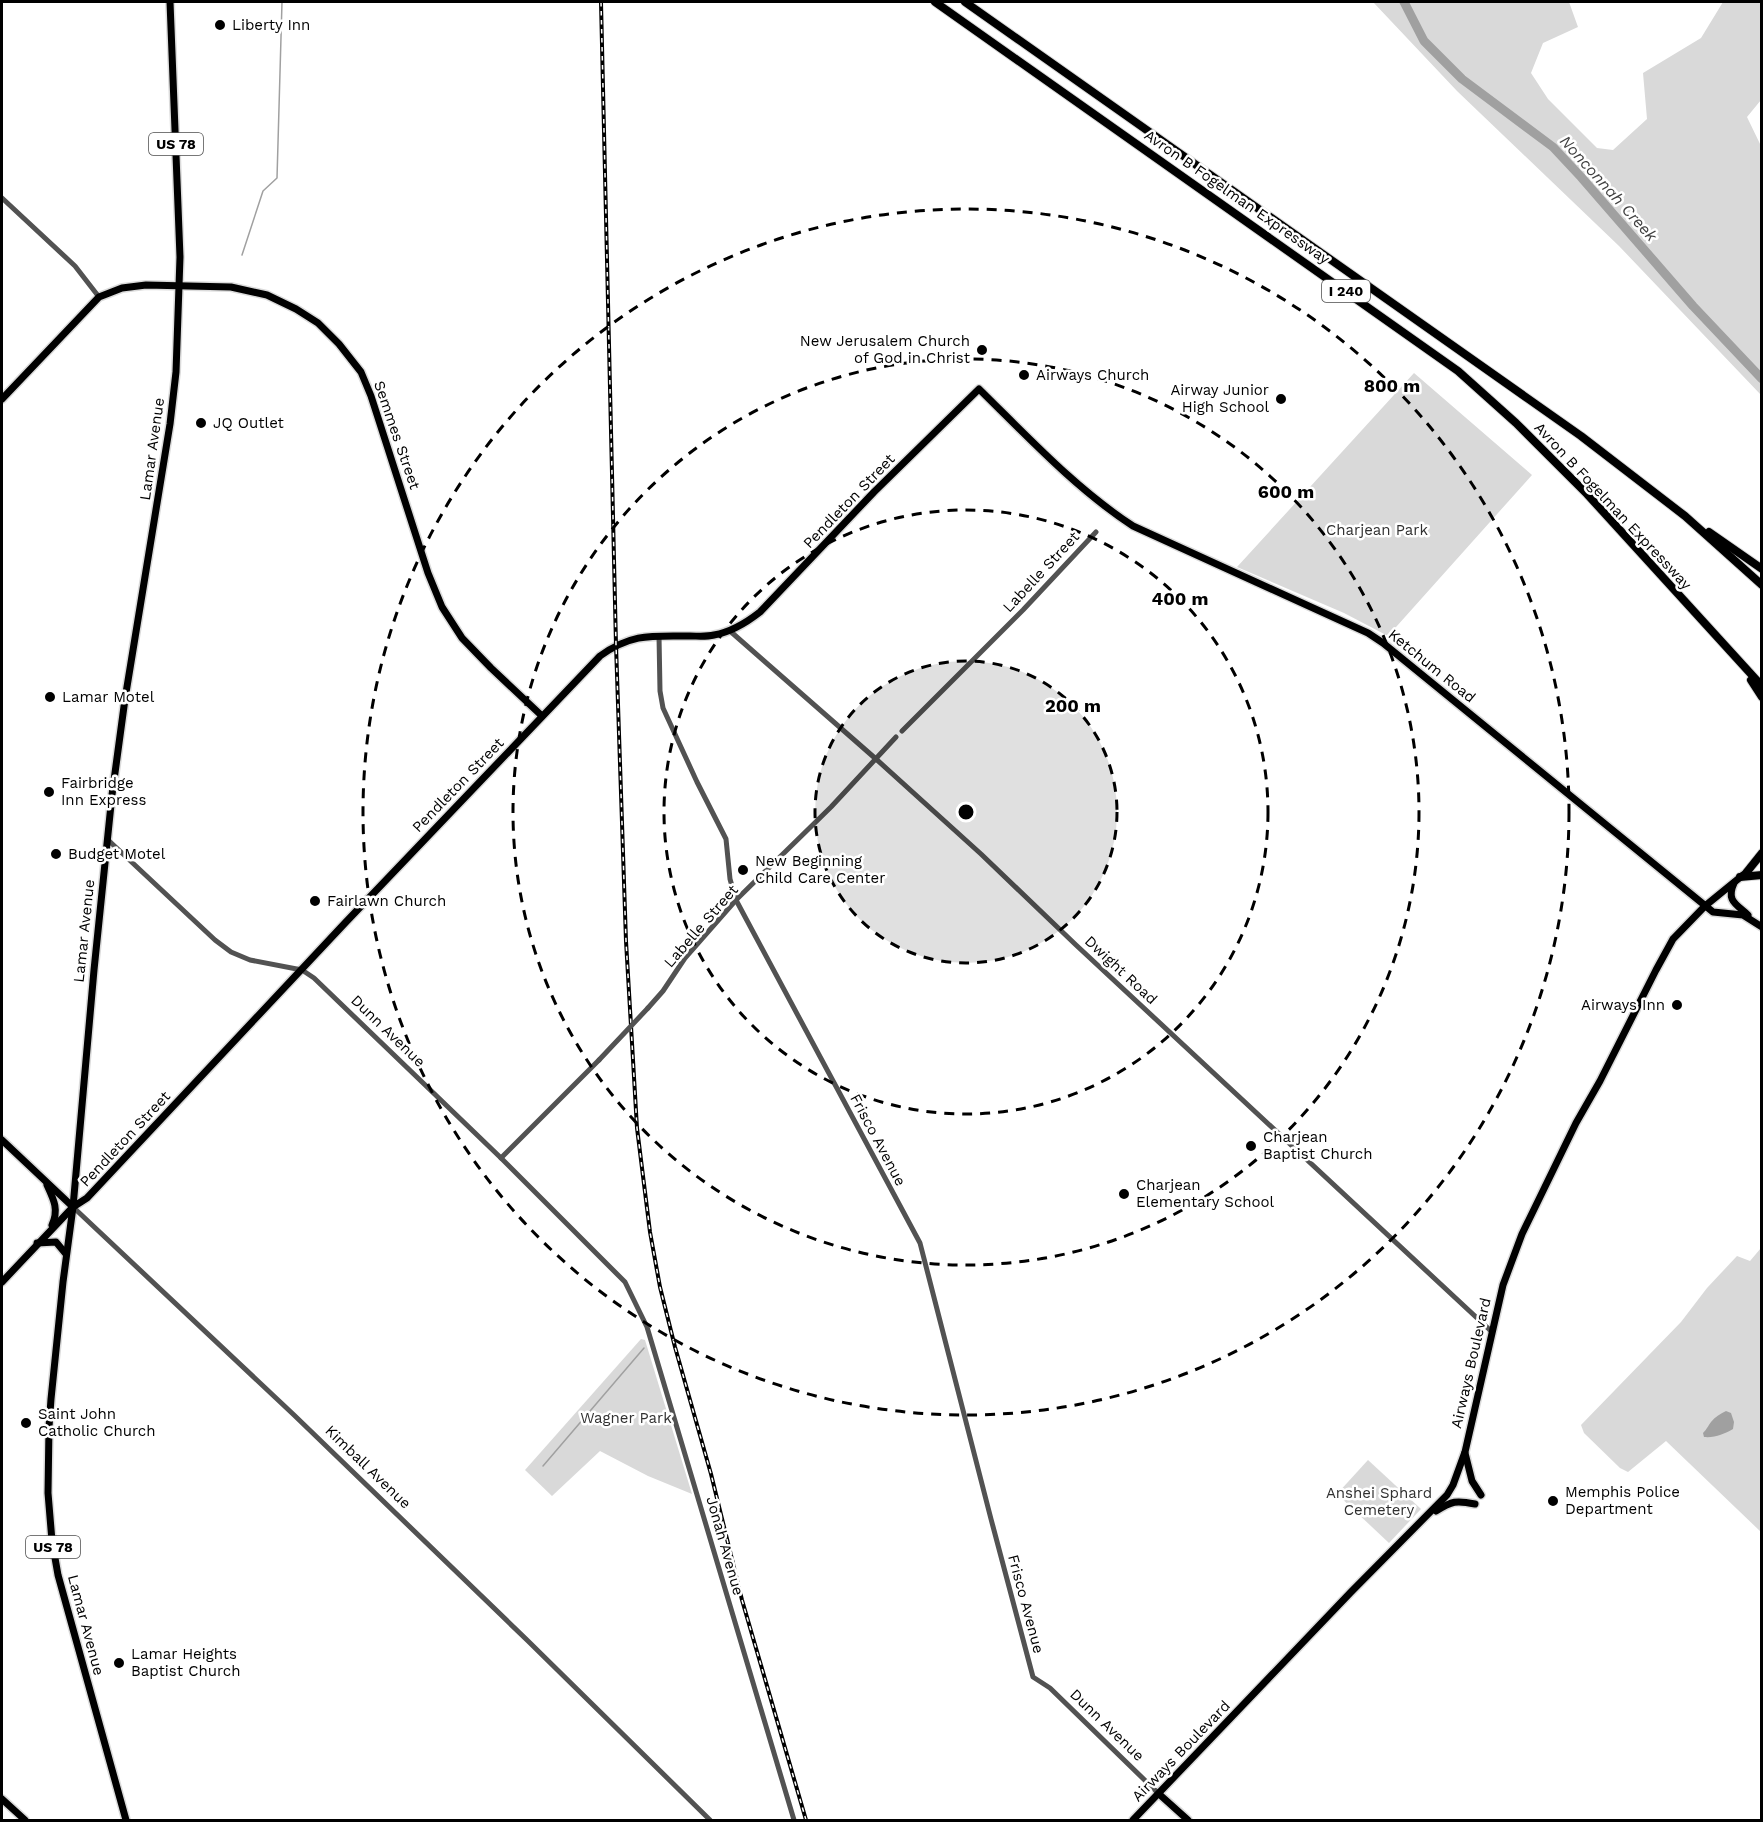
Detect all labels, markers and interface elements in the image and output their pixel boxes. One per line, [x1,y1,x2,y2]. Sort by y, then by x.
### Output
place label: Liberty Inn [232,16,310,34]
marker: Liberty Inn [213,18,227,32]
street label: Avron B Fogelman Expressway [1141,126,1333,268]
water label: Nonconnah Creek [1556,131,1662,246]
road number: US 78 [149,133,203,155]
road number: I 240 [1322,280,1370,302]
place label: New Jerusalem Church of God in Christ [800,332,971,367]
marker: New Jerusalem Church of God in Christ [975,343,989,357]
place label: Airways Church [1036,366,1149,384]
marker: Airways Church [1017,368,1031,382]
text: 800 m [1364,375,1420,396]
street label: Semmes Street [370,378,424,492]
place label: Airway Junior High School [1170,381,1269,416]
marker: Airway Junior High School [1274,392,1288,406]
street label: Lamar Avenue [136,396,168,502]
place label: JQ Outlet [213,414,285,432]
marker: JQ Outlet [194,416,208,430]
street label: Avron B Fogelman Expressway [1531,419,1696,594]
street label: Pendleton Street [799,450,899,552]
text: 600 m [1258,481,1314,502]
park label: Charjean Park [1326,521,1428,539]
street label: Labelle Street [999,527,1083,616]
text: 400 m [1152,588,1208,609]
street label: Ketchum Road [1385,625,1479,707]
place label: Lamar Motel [62,688,155,706]
marker: Lamar Motel [43,690,57,704]
text: 200 m [1045,695,1101,716]
street label: Pendleton Street [408,734,508,836]
place label: Fairbridge Inn Express [61,774,146,809]
marker: Fairbridge Inn Express [42,785,56,799]
centre of rings [956,802,976,822]
place label: Budget Motel [68,845,166,863]
marker: Budget Motel [49,847,63,861]
place label: New Beginning Child Care Center [755,852,885,887]
marker: New Beginning Child Care Center [736,863,750,877]
street label: Lamar Avenue [70,879,98,983]
street label: Labelle Street [660,880,742,971]
place label: Fairlawn Church [327,892,446,910]
marker: Fairlawn Church [308,894,322,908]
street label: Dwight Road [1081,932,1161,1008]
street label: Dunn Avenue [347,991,429,1071]
place label: Airways Inn [1581,996,1665,1014]
marker: Airways Inn [1670,998,1684,1012]
street label: Pendleton Street [76,1087,174,1191]
street label: Frisco Avenue [846,1091,910,1189]
place label: Charjean Baptist Church [1263,1128,1373,1163]
marker: Charjean Baptist Church [1244,1139,1258,1153]
place label: Charjean Elementary School [1136,1176,1275,1211]
marker: Charjean Elementary School [1117,1187,1131,1201]
street label: Airways Boulevard [1447,1296,1495,1430]
place label: Saint John Catholic Church [38,1405,156,1440]
park label: Wagner Park [580,1409,672,1427]
marker: Saint John Catholic Church [19,1416,33,1430]
street label: Kimball Avenue [321,1422,415,1512]
place label: Memphis Police Department [1565,1483,1680,1518]
park label: Anshei Sphard Cemetery [1326,1484,1432,1519]
street label: Jonah Avenue [702,1494,748,1598]
marker: Memphis Police Department [1546,1494,1560,1508]
road number: US 78 [26,1536,80,1558]
street label: Frisco Avenue [1004,1553,1048,1655]
street label: Lamar Avenue [64,1573,108,1677]
place label: Lamar Heights Baptist Church [131,1645,241,1680]
marker: Lamar Heights Baptist Church [112,1656,126,1670]
street label: Dunn Avenue [1066,1685,1148,1765]
street label: Airways Boulevard [1128,1697,1234,1805]

